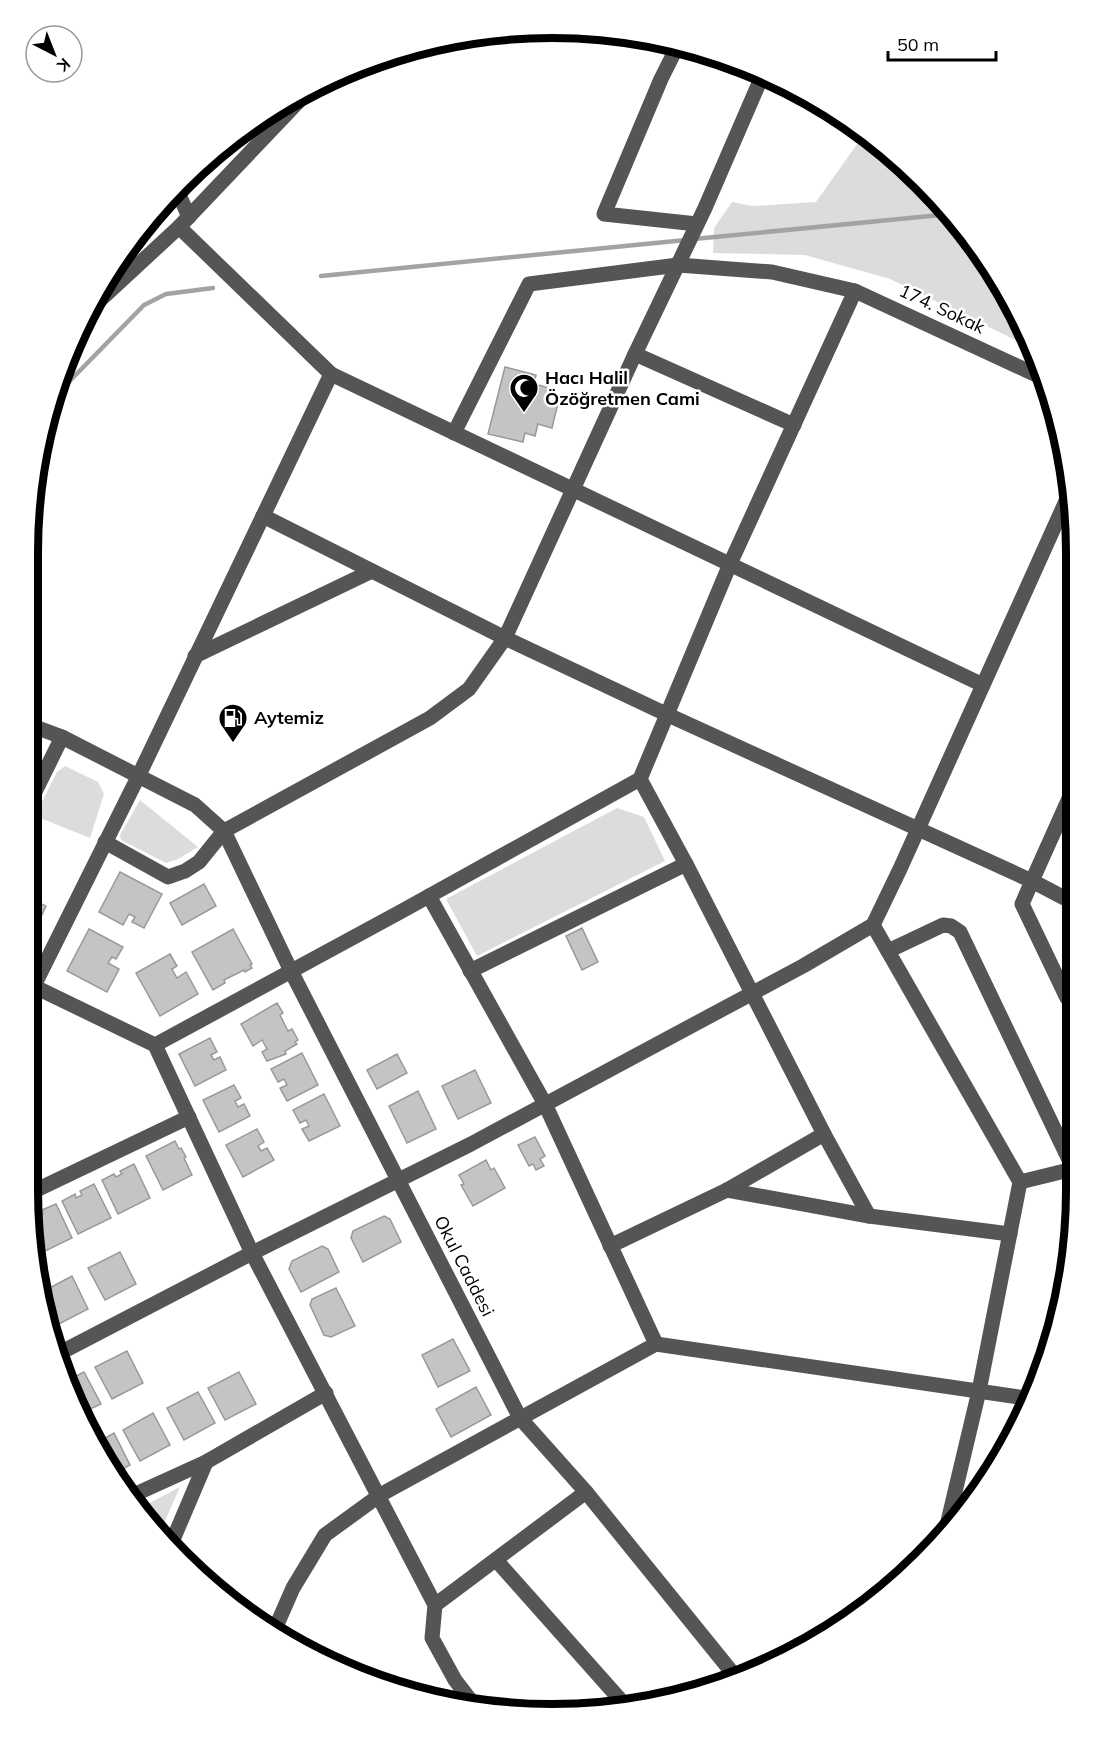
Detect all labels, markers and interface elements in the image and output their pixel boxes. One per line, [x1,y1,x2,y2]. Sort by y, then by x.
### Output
north arrow [24,24,84,84]
scale bar [888,24,996,62]
text: 50 m [897,33,939,56]
text: K [52,54,75,77]
street label: 174. Sokak [896,279,989,339]
place label: Hacı Halil Özöğretmen Cami [545,366,700,410]
mosque icon: Hacı Halil Özöğretmen Cami [508,372,540,414]
fuel station icon: Aytemiz [217,702,249,744]
place label: Aytemiz [254,706,324,729]
street label: Okul Caddesi [429,1212,500,1320]

